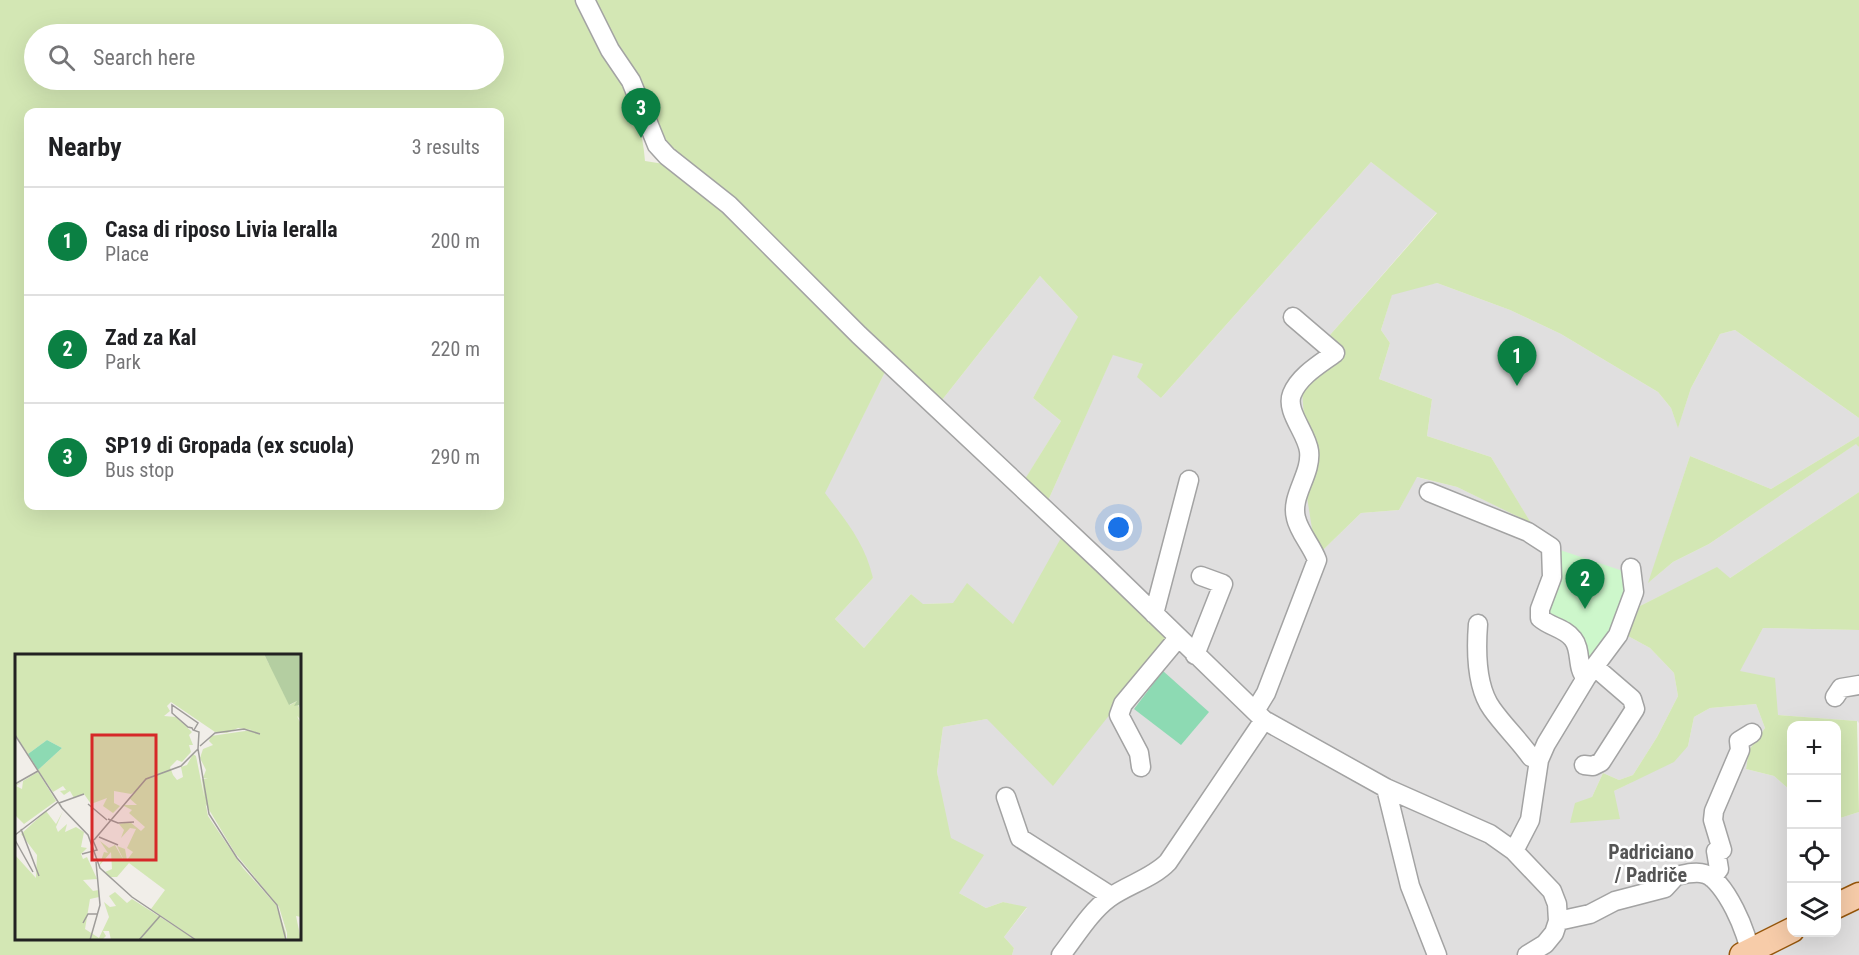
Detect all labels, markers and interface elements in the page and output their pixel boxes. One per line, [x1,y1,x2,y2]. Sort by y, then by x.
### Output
search box [24,24,504,90]
icon: search [45,41,78,74]
text: Search here [93,45,195,70]
pin: 3 [622,88,660,138]
text: Nearby [48,132,122,162]
text: 3 results [412,135,480,159]
text: Casa di riposo Livia Ieralla [105,217,338,242]
text: 1 [62,229,73,253]
text: 200 m [431,229,480,253]
text: Place [105,242,149,266]
text: Zad za Kal [105,325,196,350]
pin: 1 [1498,336,1537,386]
text: 2 [62,337,73,361]
text: 220 m [431,337,480,361]
text: Park [105,350,141,374]
text: SP19 di Gropada (ex scuola) [105,433,354,458]
text: 3 [62,445,73,469]
text: 290 m [431,445,480,469]
text: Bus stop [105,458,174,482]
your location [1104,513,1133,542]
pin: 2 [1566,560,1604,609]
inset map [15,654,302,940]
map controls [1787,721,1841,937]
button: + [1787,721,1841,775]
button: − [1787,775,1841,829]
button: locate [1787,829,1841,883]
district label: Padriciano / Padriče [1608,840,1694,887]
button: layers [1787,883,1841,937]

